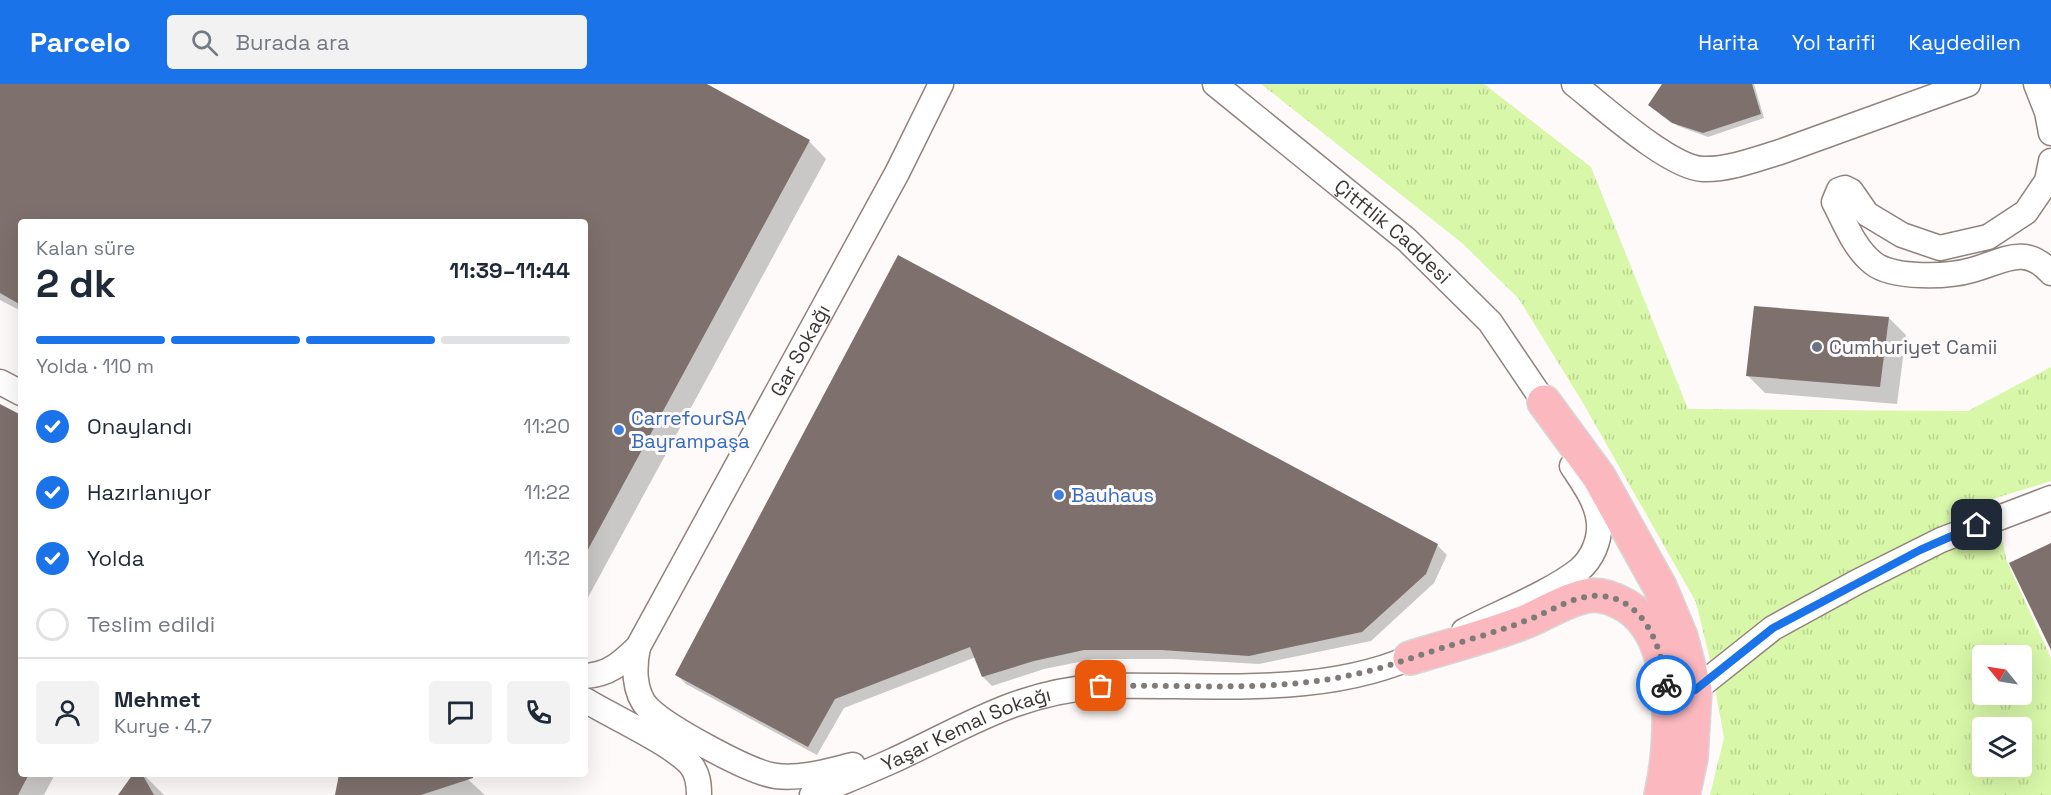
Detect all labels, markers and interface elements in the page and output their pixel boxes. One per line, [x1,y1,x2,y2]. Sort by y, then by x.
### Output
search box [167,15,587,69]
text: Parcelo [30,24,131,60]
icon: search [188,26,221,59]
text: Burada ara [236,28,350,56]
text: Harita [1698,29,1759,56]
text: Yol tarifi [1792,29,1875,56]
text: Kaydedilen [1908,29,2021,56]
street label: Çitftlik Caddesi [1329,173,1457,289]
text: Kalan süre [36,235,135,261]
text: 11:39–11:44 [449,256,570,284]
text: 2 dk [36,259,116,308]
street label: Gar Sokağı [764,300,836,401]
place label: Cumhuriyet Camii [1829,334,1997,360]
marker: Cumhuriyet Camii [1810,340,1824,354]
text: Yolda · 110 m [36,353,154,379]
place label: CarrefourSA Bayrampaşa [631,405,750,454]
icon: check [36,410,69,443]
text: Onaylandı [87,412,192,440]
text: 11:20 [523,413,570,439]
marker: CarrefourSA Bayrampaşa [612,423,626,437]
icon: check [36,476,69,509]
text: Hazırlanıyor [87,478,212,506]
text: 11:22 [524,479,570,505]
place label: Bauhaus [1071,482,1154,508]
marker: Bauhaus [1052,488,1066,502]
pin [1951,499,2002,550]
icon: home [1960,508,1993,541]
icon: check [36,542,69,575]
text: Yolda [87,544,144,572]
text: 11:32 [524,545,570,571]
text: Teslim edildi [87,610,215,638]
north arrow [1972,645,2032,705]
map controls [1972,645,2032,777]
courier [1636,655,1696,715]
pin [1075,660,1126,711]
icon: bag [1084,669,1117,702]
icon: bike [1650,669,1683,702]
button: person [36,681,99,744]
button: chat [429,681,492,744]
button: phone [507,681,570,744]
street label: Yaşar Kemal Sokağı [877,681,1053,777]
text: Mehmet [114,685,201,713]
text: Kurye · 4.7 [114,713,212,739]
button: layers [1972,717,2032,777]

